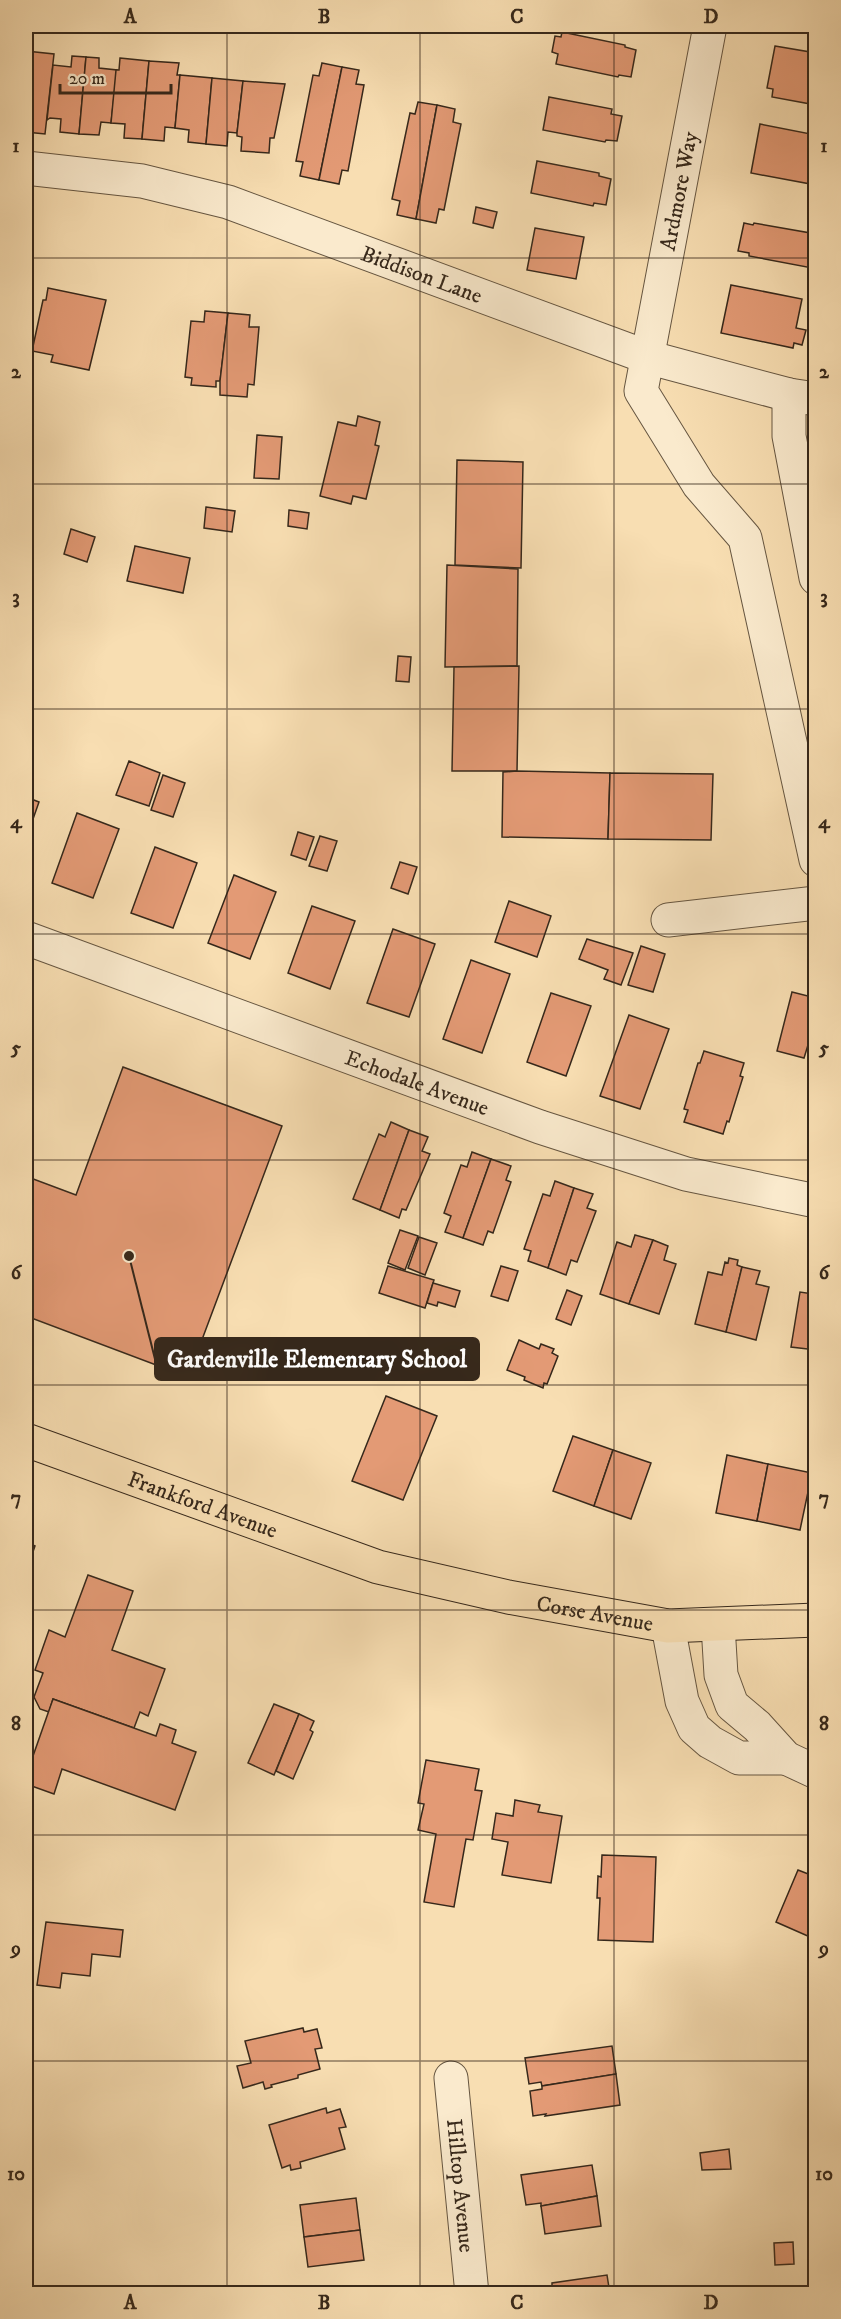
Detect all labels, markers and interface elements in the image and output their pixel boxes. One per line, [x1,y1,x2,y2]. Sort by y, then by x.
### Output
text: A [123,5,138,30]
text: B [318,5,330,30]
text: C [510,5,524,30]
text: D [704,5,719,30]
scale bar [60,57,171,95]
text: 20 m [69,68,105,90]
street label: Ardmore Way [655,129,704,253]
text: 1 [12,134,20,159]
text: 1 [820,134,828,159]
street label: Biddison Lane [357,240,486,310]
text: 2 [11,360,22,385]
text: 2 [819,360,830,385]
text: 3 [12,585,20,610]
text: 3 [820,585,828,610]
text: 4 [10,810,23,835]
text: 4 [818,810,831,835]
text: 5 [10,1036,21,1061]
text: 5 [818,1036,829,1061]
street label: Echodale Avenue [341,1045,493,1122]
text: 6 [11,1261,23,1286]
text: 6 [819,1261,831,1286]
callout: Gardenville Elementary School [155,1338,479,1380]
text: Gardenville Elementary School [167,1345,468,1375]
street label: Frankford Avenue [124,1466,281,1545]
text: 7 [11,1486,21,1511]
text: 7 [819,1486,829,1511]
street label: Corse Avenue [534,1590,655,1638]
text: 8 [11,1712,21,1737]
text: 8 [819,1712,829,1737]
text: 9 [9,1937,21,1962]
text: 9 [817,1937,829,1962]
street label: Hilltop Avenue [440,2117,480,2254]
text: 10 [7,2162,25,2187]
text: 10 [815,2162,833,2187]
text: A [123,2291,138,2316]
text: B [318,2291,330,2316]
text: C [510,2291,524,2316]
text: D [704,2291,719,2316]

